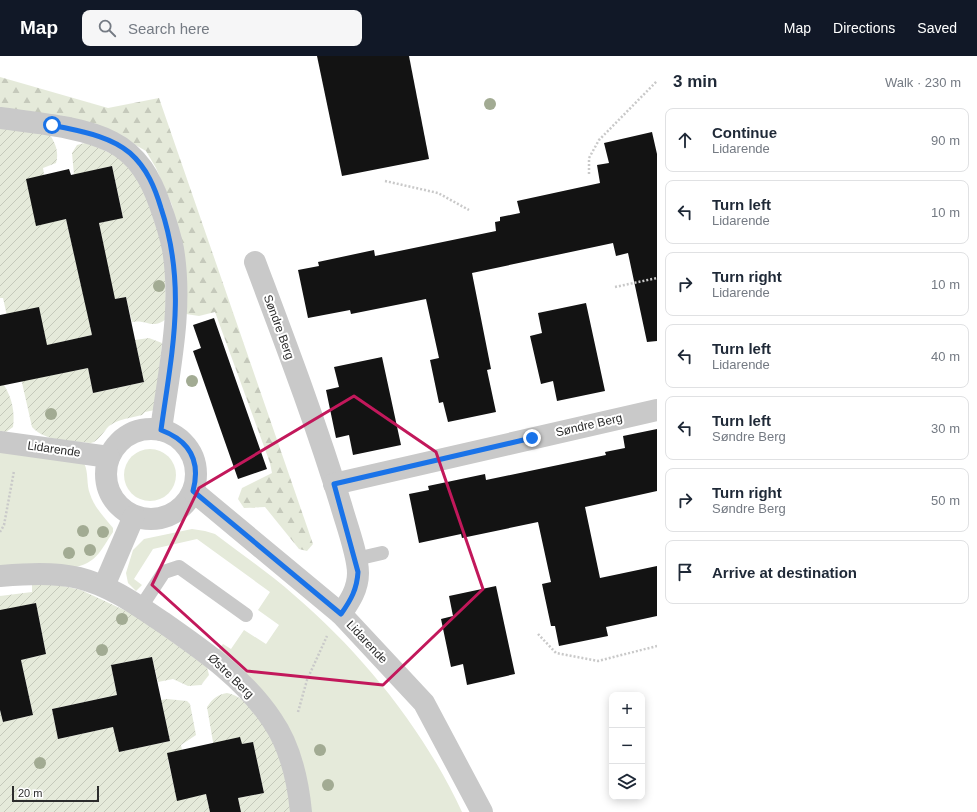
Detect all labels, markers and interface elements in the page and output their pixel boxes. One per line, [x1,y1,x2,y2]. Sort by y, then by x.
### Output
search box [82,10,362,46]
text: Map [20,17,58,38]
icon: search [96,17,118,39]
text: Search here [128,20,210,37]
text: Map [784,20,811,36]
text: Directions [833,20,895,36]
text: Saved [917,20,957,36]
text: 3 min [673,72,717,91]
text: Walk · 230 m [885,75,961,90]
route start [43,116,61,134]
text: Continue [712,124,777,141]
icon: ahead [674,129,696,151]
text: 90 m [931,133,960,148]
text: Lidarende [712,141,770,156]
text: Turn left [712,196,771,213]
icon: left [674,201,696,223]
text: 10 m [931,205,960,220]
text: Lidarende [712,213,770,228]
text: Turn right [712,268,782,285]
icon: right [674,273,696,295]
text: 10 m [931,277,960,292]
text: Lidarende [712,285,770,300]
street label: Søndre Berg [261,293,297,361]
text: Turn left [712,340,771,357]
icon: left [674,345,696,367]
text: 40 m [931,349,960,364]
text: Lidarende [712,357,770,372]
street label: Søndre Berg [554,411,624,439]
text: Turn left [712,412,771,429]
icon: left [674,417,696,439]
text: 30 m [931,421,960,436]
route end [523,429,541,447]
text: Søndre Berg [712,429,786,444]
street label: Lidarende [27,438,82,460]
text: Turn right [712,484,782,501]
icon: right [674,489,696,511]
text: 50 m [931,493,960,508]
text: Søndre Berg [712,501,786,516]
icon: arrive [674,561,696,583]
text: Arrive at destination [712,564,857,581]
street label: Lidarende [344,618,391,667]
street label: Østre Berg [205,651,257,701]
map controls [609,692,645,800]
button: + [609,692,645,728]
button: − [609,728,645,764]
button: layers [609,764,645,800]
scale bar [12,784,99,803]
text: 20 m [18,787,42,799]

